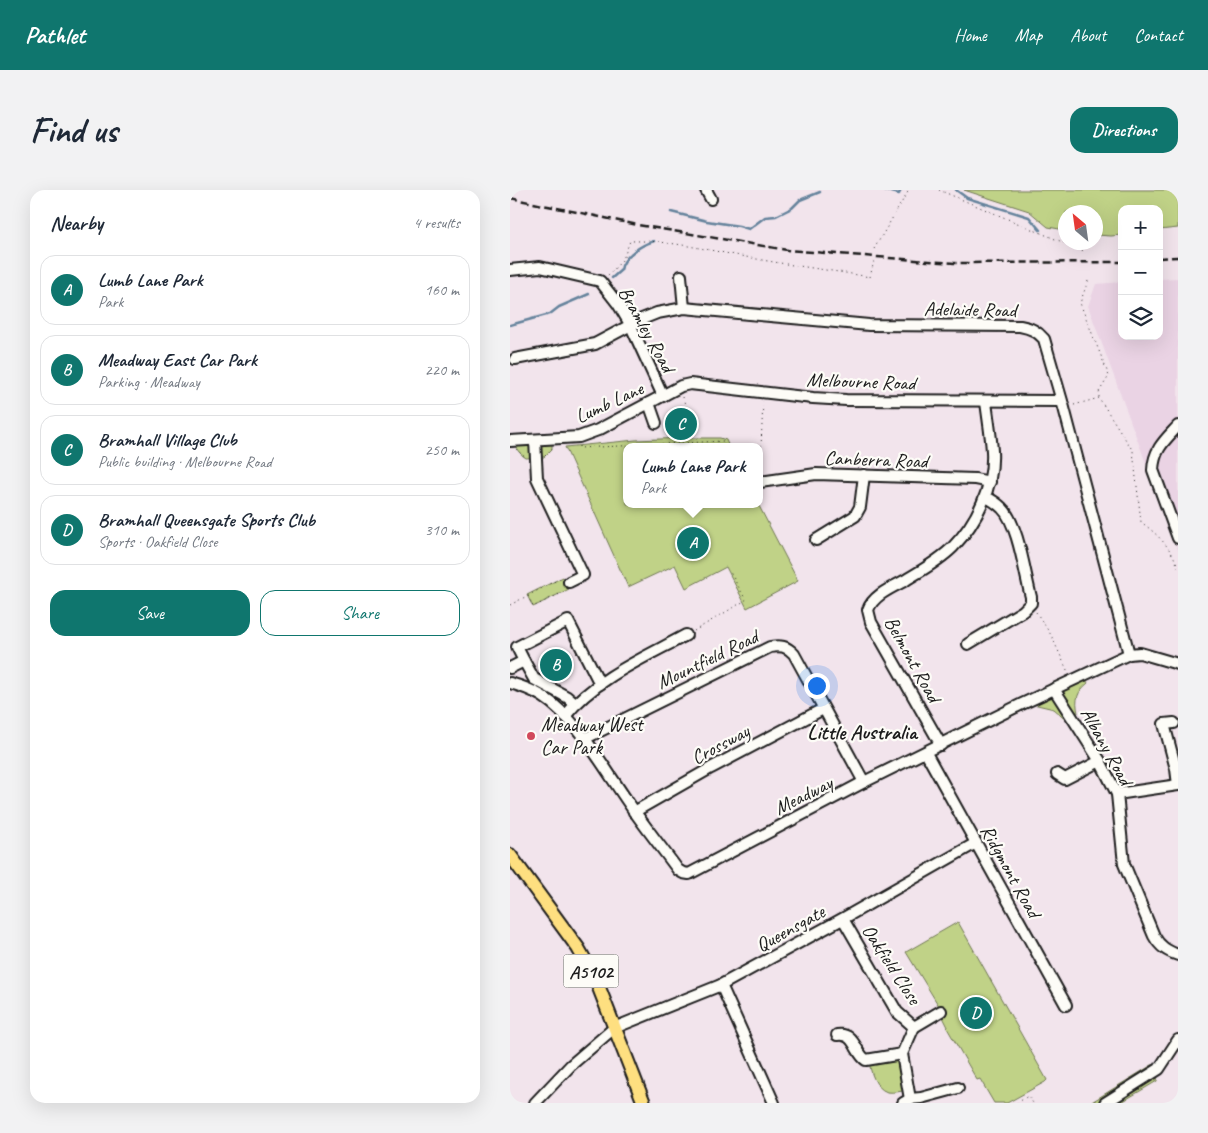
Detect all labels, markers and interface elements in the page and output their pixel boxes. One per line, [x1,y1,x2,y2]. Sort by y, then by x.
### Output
text: Pathlet [25,20,85,50]
text: Home [954,24,987,46]
text: Map [1015,24,1042,46]
text: About [1070,24,1106,46]
text: Contact [1134,24,1183,46]
button: Directions [1070,107,1178,153]
text: Find us [30,108,117,153]
north arrow [1058,205,1103,250]
map controls [1118,205,1163,340]
button: + [1118,205,1163,250]
text: Nearby [50,210,103,236]
text: 4 results [413,213,460,233]
button: − [1118,250,1163,295]
text: Lumb Lane Park [98,268,203,292]
text: A [63,280,71,300]
text: 160 m [425,280,459,300]
street label: Bramley Road [613,282,682,379]
text: Park [98,292,123,312]
button: layers [1118,295,1163,340]
street label: Adelaide Road [924,296,1020,323]
text: Meadway East Car Park [98,348,257,372]
text: B [63,360,71,380]
text: 220 m [425,360,459,380]
street label: Melbourne Road [806,367,919,396]
text: Parking · Meadway [98,372,200,392]
street label: Lumb Lane [571,375,648,429]
pin: C [665,405,697,443]
text: Bramhall Village Club [98,428,237,452]
text: C [63,440,71,460]
text: 250 m [425,440,459,460]
popup [623,443,763,508]
street label: Canberra Road [824,445,931,474]
text: Public building · Melbourne Road [98,452,272,472]
text: Lumb Lane Park [641,454,745,478]
text: Park [641,478,666,498]
text: Bramhall Queensgate Sports Club [98,508,315,532]
text: D [62,520,72,540]
text: 310 m [425,520,459,540]
pin: A [677,524,709,562]
text: Sports · Oakfield Close [98,532,218,552]
button: Save [50,590,250,636]
button: Share [260,590,460,636]
street label: Belmont Road [879,612,948,709]
street label: Mountfield Road [652,623,765,695]
pin: B [540,646,572,684]
your location [804,673,830,699]
street label: Albany Road [1075,703,1140,792]
place label: Meadway West Car Park [541,712,645,760]
street label: Crossway [687,718,755,770]
district label: Little Australia [807,719,919,745]
marker: Meadway West Car Park [525,730,537,742]
street label: Meadway [770,769,839,821]
street label: Ridgmont Road [975,820,1048,925]
street label: Queensgate [751,899,831,958]
street label: Oakfield Close [856,919,928,1011]
road number: A5102 [564,954,618,988]
pin: D [960,994,992,1032]

